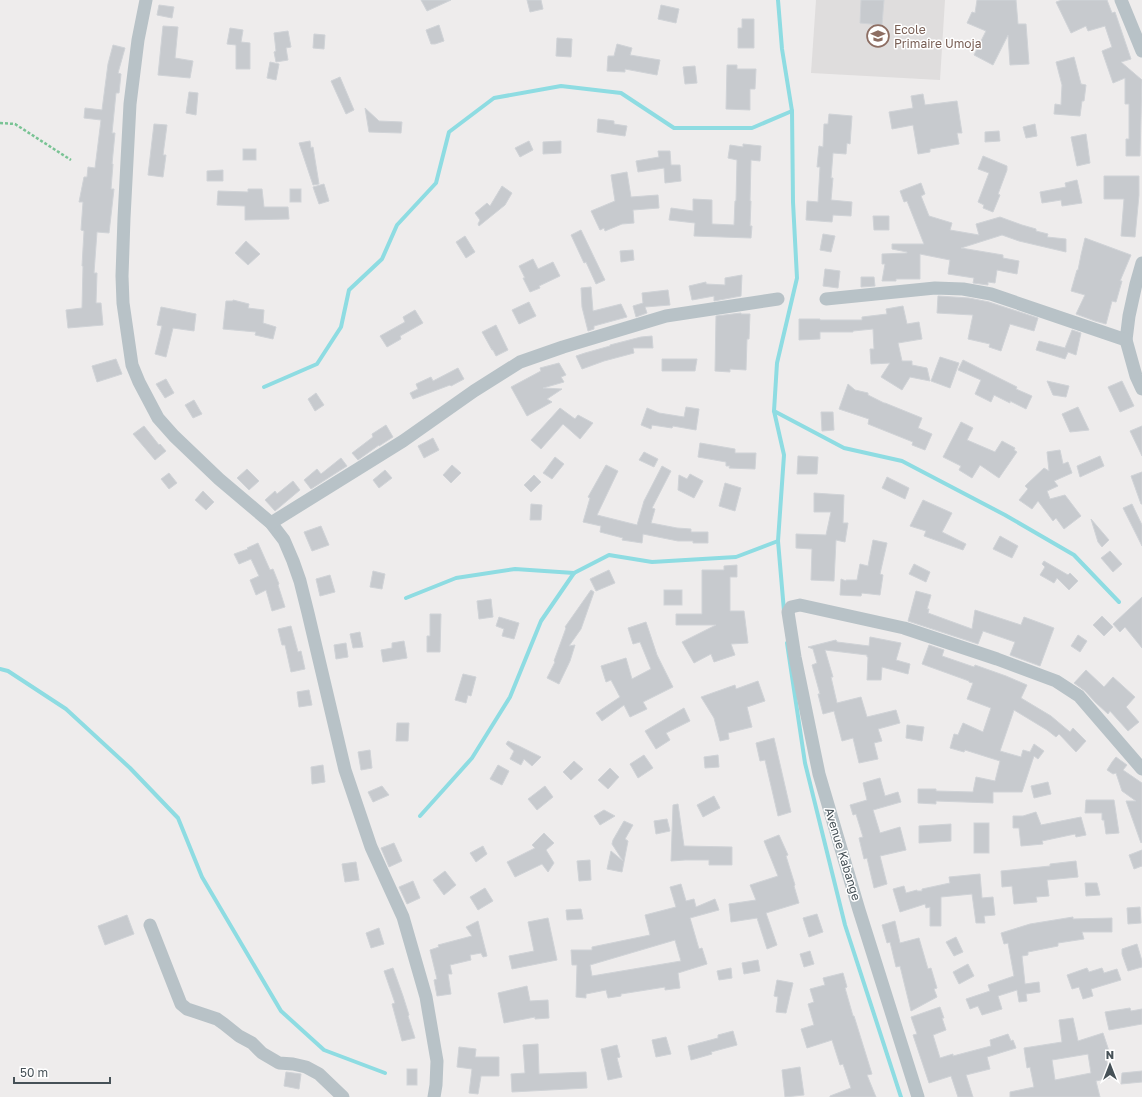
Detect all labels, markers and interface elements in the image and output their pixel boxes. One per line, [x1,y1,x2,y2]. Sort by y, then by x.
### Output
place label: Ecole Primaire Umoja [894,22,981,51]
school or university icon: Ecole Primaire Umoja [865,23,891,49]
street label: Avenue Kabange [822,806,864,902]
north arrow [1090,1045,1130,1085]
text: N [1106,1048,1114,1061]
scale bar [14,1059,110,1085]
text: 50 m [20,1065,48,1080]

